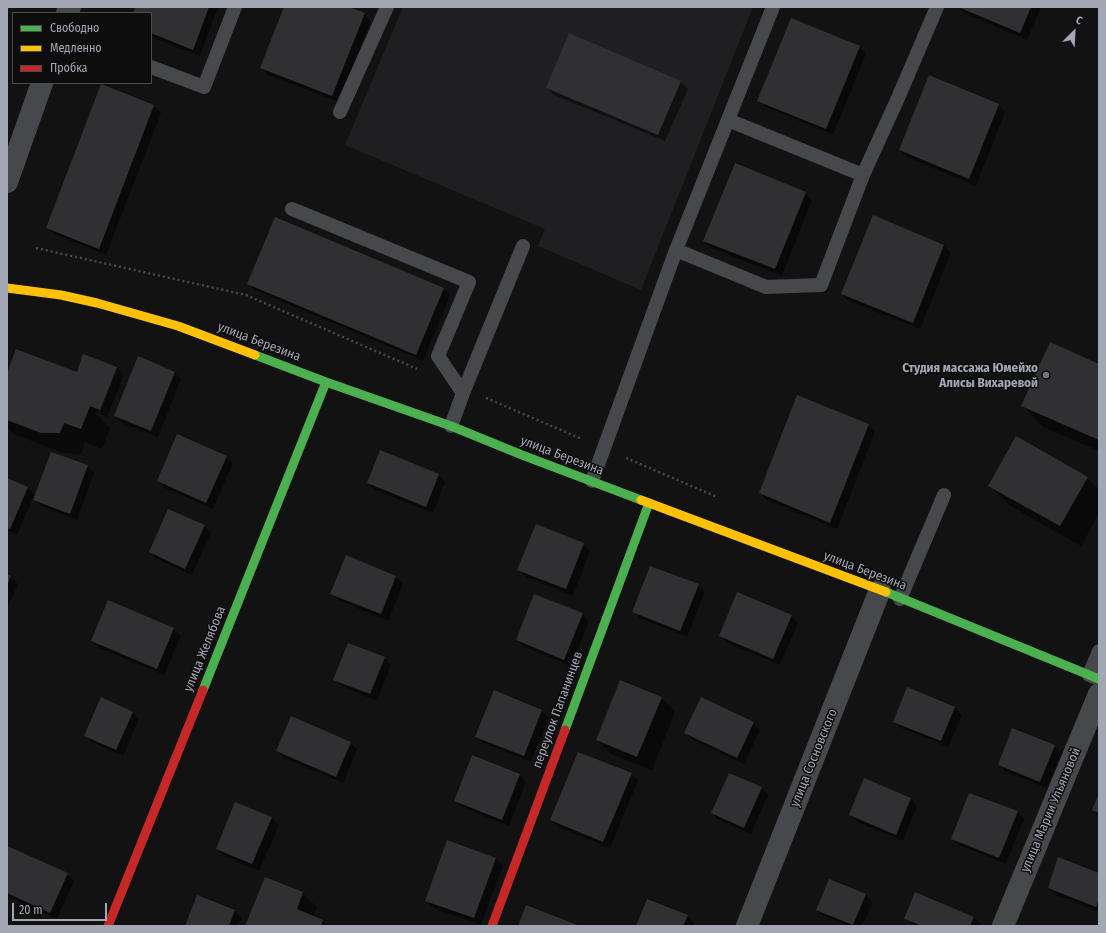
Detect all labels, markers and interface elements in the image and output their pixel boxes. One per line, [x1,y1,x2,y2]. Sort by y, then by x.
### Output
legend [12,12,152,84]
north arrow [1054,12,1094,52]
text: С [1074,13,1084,28]
text: Свободно [50,21,99,35]
text: Медленно [50,41,102,55]
text: Пробка [50,61,88,75]
street label: улица Березина [215,319,303,365]
place label: Студия массажа Юмейхо Алисы Вихаревой [902,360,1038,391]
marker: Студия массажа Юмейхо Алисы Вихаревой [1041,370,1051,380]
street label: улица Березина [518,433,606,479]
street label: улица Березина [821,548,909,594]
street label: улица Желябова [181,604,229,694]
street label: переулок Папанинцев [530,650,586,770]
street label: улица Сосновского [787,707,841,809]
street label: улица Марии Ульяновой [1018,745,1084,875]
scale bar [14,895,109,921]
text: 20 m [19,903,43,917]

